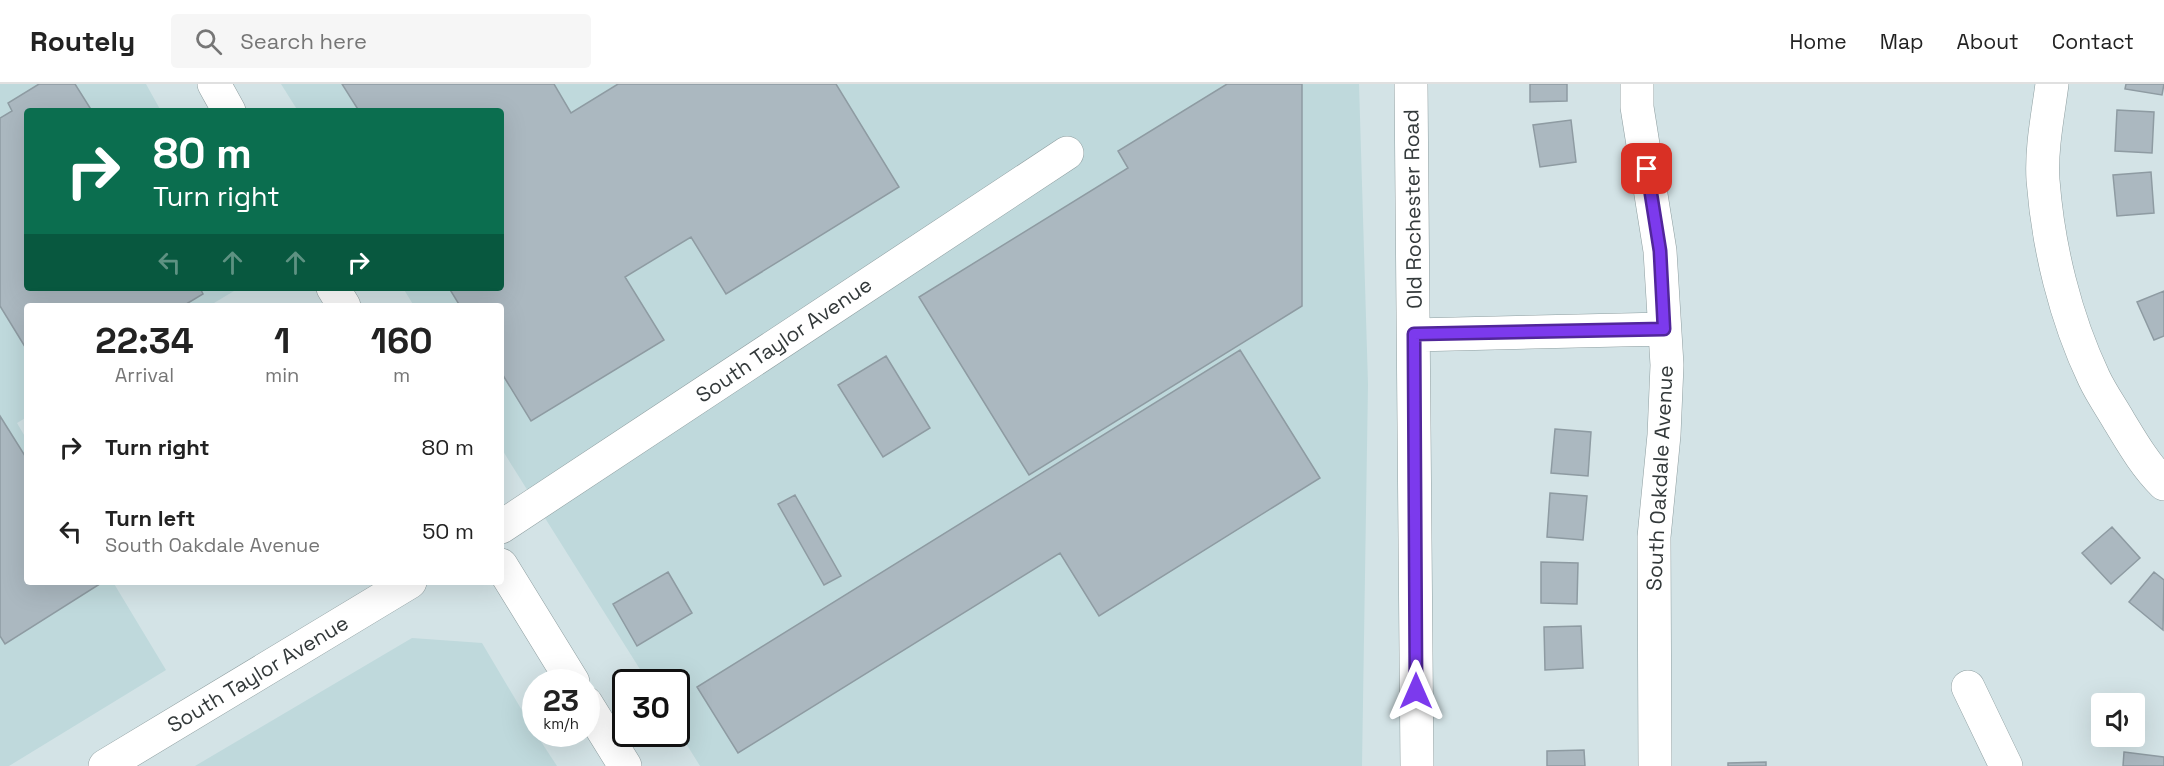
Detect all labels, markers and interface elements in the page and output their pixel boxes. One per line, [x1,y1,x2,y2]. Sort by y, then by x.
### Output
search box [171,14,591,68]
text: Routely [30,23,135,59]
icon: search [192,25,225,58]
text: Search here [240,27,367,55]
text: Home [1789,28,1847,55]
text: Map [1880,28,1924,55]
text: About [1957,28,2019,55]
text: Contact [2052,28,2134,55]
street label: Old Rochester Road [1397,109,1428,309]
text: 80 m [153,127,252,180]
icon: right [54,132,132,210]
pin [1621,143,1672,194]
icon: arrive [1630,152,1663,185]
text: Turn right [153,179,280,214]
icon: left [153,246,186,279]
icon: ahead [216,246,249,279]
icon: ahead [279,246,312,279]
icon: right [342,246,375,279]
street label: South Taylor Avenue [691,271,877,409]
text: 22:34 [95,318,194,364]
text: 1 [274,318,290,364]
text: 160 [371,318,433,364]
text: Arrival [115,362,174,388]
text: min [265,362,299,388]
text: m [393,362,410,388]
street label: South Oakdale Avenue [1640,364,1679,592]
icon: right [54,431,87,464]
text: Turn right [105,433,210,461]
text: 80 m [422,433,474,461]
text: Turn left [105,504,195,532]
icon: left [54,515,87,548]
text: 50 m [422,517,474,545]
text: South Oakdale Avenue [105,532,320,558]
street label: South Taylor Avenue [162,609,353,738]
position arrow [1384,659,1448,723]
speed limit sign: 30 [612,669,690,747]
text: 23 [543,681,579,720]
map controls [2091,693,2145,747]
button: sound [2091,693,2145,747]
text: km/h [543,714,579,733]

